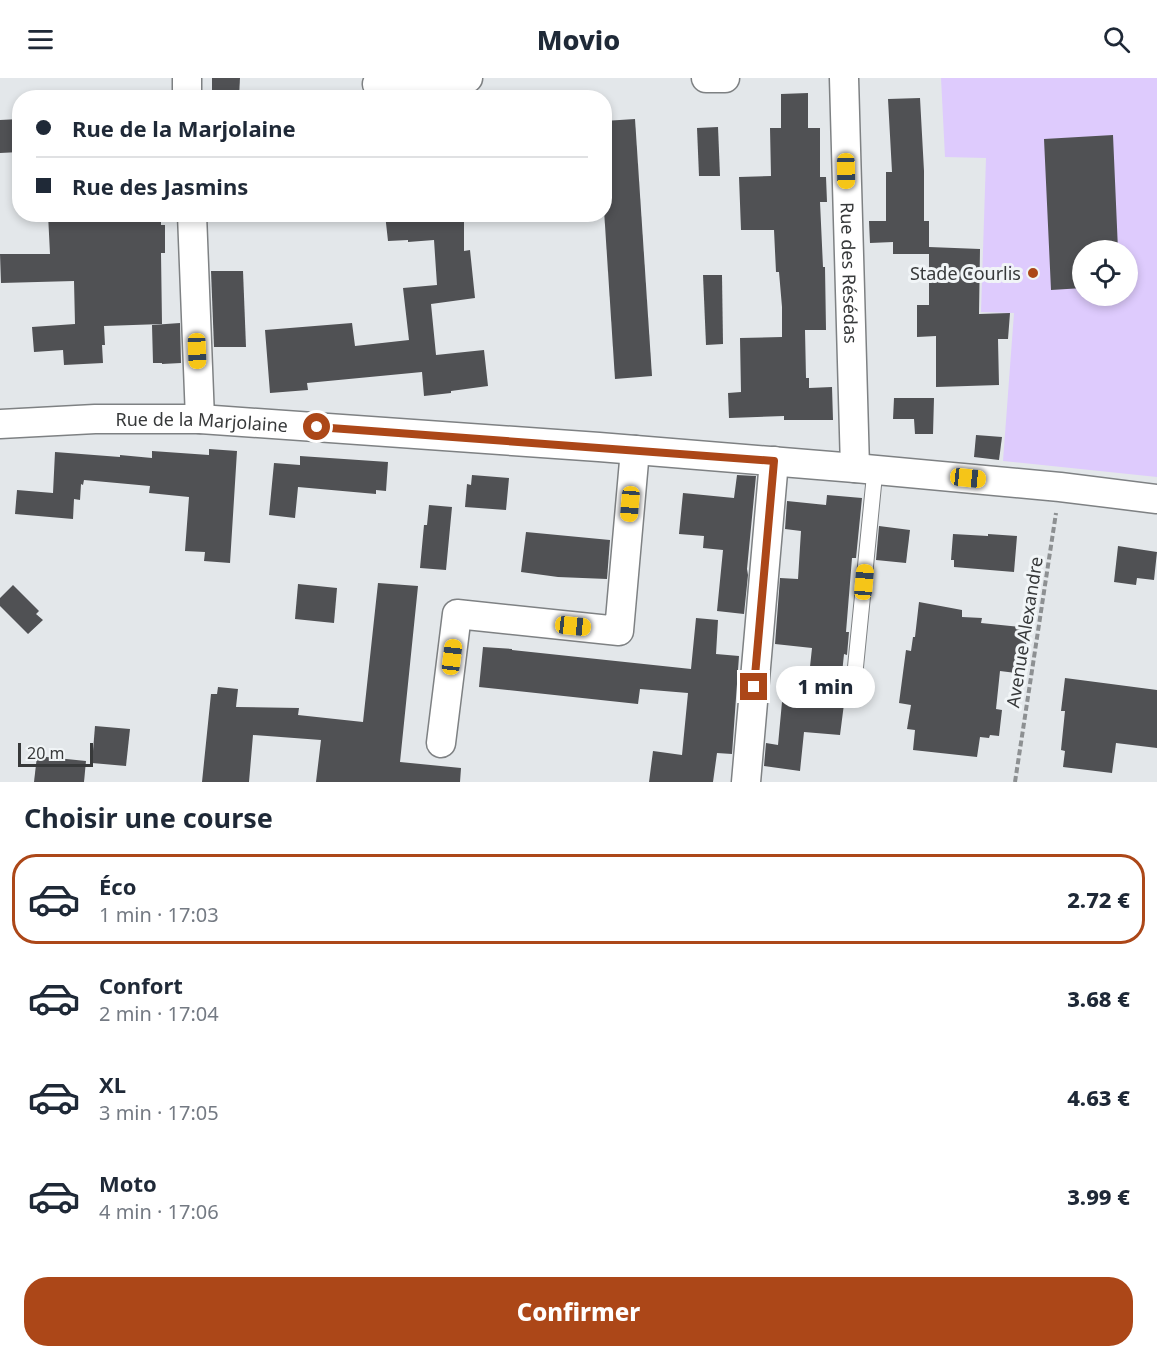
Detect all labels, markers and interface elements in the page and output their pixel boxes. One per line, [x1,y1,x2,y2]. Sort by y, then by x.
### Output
text: Movio [537,21,620,58]
icon: menu [24,23,57,56]
icon: search [1100,23,1133,56]
text: Rue de la Marjolaine [72,113,296,143]
car [837,153,855,189]
text: Rue des Jasmins [72,171,248,201]
street label: Rue des Résédas [836,202,863,344]
map controls [1072,240,1138,306]
button: locate [1072,240,1138,306]
place label: Stade Courlis [910,261,1021,285]
marker: Stade Courlis [1026,266,1040,280]
car [187,333,207,369]
street label: Rue de la Marjolaine [116,407,289,437]
route start [303,413,330,440]
car [949,467,987,489]
car [619,485,641,523]
street label: Avenue Alexandre [1000,555,1048,709]
car [853,563,875,601]
car [554,615,592,637]
car [441,638,463,676]
callout: 1 min [775,666,874,708]
route end [740,673,767,700]
text: 1 min [798,673,853,700]
scale bar [18,740,93,768]
text: 20 m [27,742,64,764]
text: Choisir une course [24,799,273,836]
text: Éco [99,871,136,901]
icon: car [27,872,81,926]
text: 2.72 € [1067,884,1130,914]
text: 1 min · 17:03 [99,901,219,928]
text: Confort [99,970,183,1000]
icon: car [27,971,81,1025]
text: 3.68 € [1067,983,1130,1013]
text: 2 min · 17:04 [99,1000,219,1027]
text: XL [99,1069,126,1099]
icon: car [27,1070,81,1124]
text: 4.63 € [1067,1082,1130,1112]
text: 3 min · 17:05 [99,1099,219,1126]
text: Moto [99,1168,157,1198]
icon: car [27,1169,81,1223]
text: 3.99 € [1067,1181,1130,1211]
text: 4 min · 17:06 [99,1198,219,1225]
button: Confirmer [24,1277,1133,1346]

